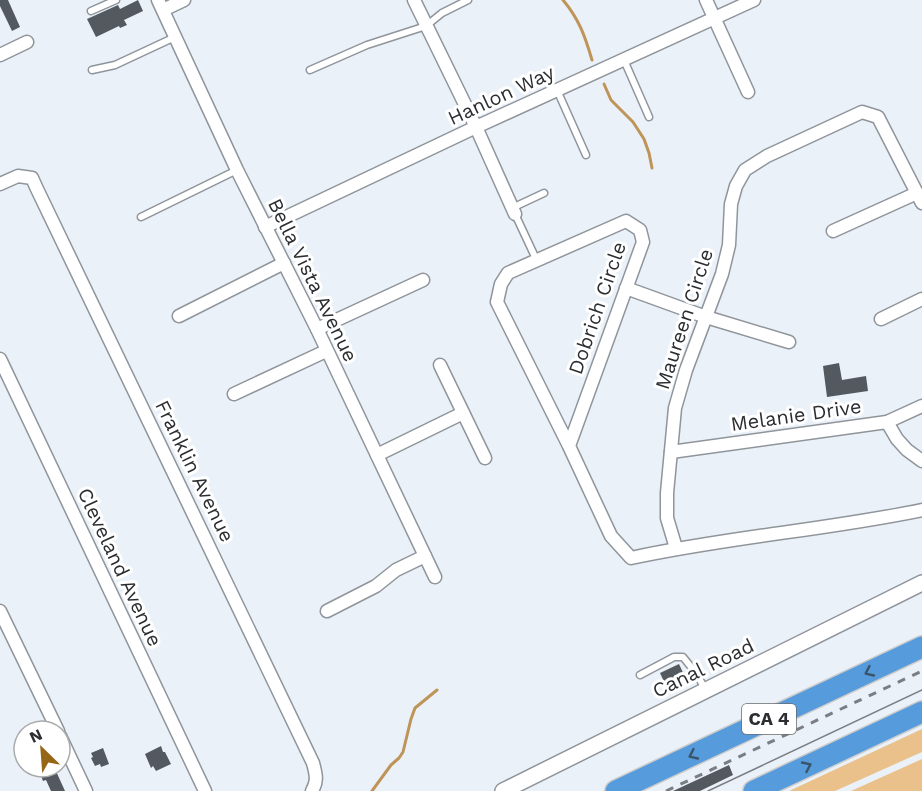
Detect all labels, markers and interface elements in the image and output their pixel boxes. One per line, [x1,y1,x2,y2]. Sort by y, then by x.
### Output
street label: Hanlon Way [444,60,559,130]
street label: Bella Vista Avenue [263,194,363,366]
street label: Dobrich Circle [563,239,631,377]
street label: Maureen Circle [650,246,718,392]
street label: Melanie Drive [729,394,863,436]
street label: Franklin Avenue [150,396,240,546]
street label: Cleveland Avenue [73,484,167,650]
street label: Canal Road [648,633,758,703]
one-way arrow [865,665,876,677]
road number: CA 4 [742,704,796,734]
north arrow [12,719,72,779]
text: N [26,725,45,747]
one-way arrow [688,748,699,760]
one-way arrow [800,762,811,774]

